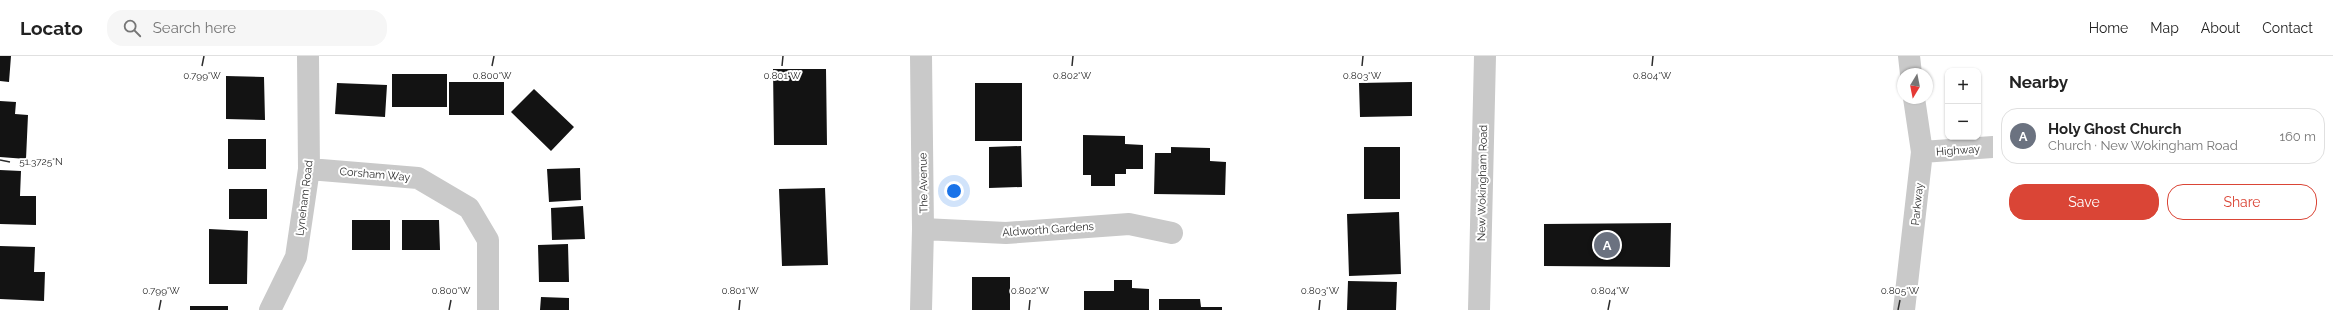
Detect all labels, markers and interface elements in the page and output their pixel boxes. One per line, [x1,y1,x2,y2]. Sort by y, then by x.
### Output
search box [107,10,387,46]
text: Locato [20,17,83,39]
icon: search [121,17,143,39]
text: Search here [153,19,236,37]
text: Home [2089,20,2128,36]
text: Map [2150,20,2179,36]
text: About [2201,20,2240,36]
text: Contact [2262,20,2313,36]
north arrow [1897,68,1933,104]
map controls [1945,68,1981,140]
button: + [1945,68,1981,104]
text: 0.799°W [183,70,221,81]
text: 0.800°W [472,70,512,81]
text: 0.801°W [763,70,801,81]
text: 0.802°W [1053,70,1092,81]
text: 0.803°W [1343,70,1382,81]
text: 0.804°W [1633,70,1672,81]
text: Nearby [2009,72,2068,92]
button: − [1945,104,1981,140]
text: Holy Ghost Church [2048,120,2182,138]
street label: New Wokingham Road [1475,125,1490,241]
text: A [2019,129,2027,144]
text: 160 m [2279,129,2316,144]
text: Church · New Wokingham Road [2048,138,2238,153]
street label: Highway [1936,142,1981,159]
street label: The Avenue [916,152,931,213]
text: 51.3725°N [19,156,63,167]
street label: Lyneham Road [293,159,316,237]
street label: Corsham Way [339,165,411,184]
your location [944,181,964,201]
street label: Parkway [1909,182,1926,226]
button: Save [2009,184,2159,220]
button: Share [2167,184,2317,220]
street label: Aldworth Gardens [1002,220,1094,239]
pin: A [1594,230,1620,260]
text: 0.799°W [142,285,180,296]
text: 0.800°W [431,285,471,296]
text: 0.801°W [721,285,759,296]
text: 0.802°W [1011,285,1050,296]
text: 0.803°W [1301,285,1340,296]
text: 0.804°W [1591,285,1630,296]
text: 0.805°W [1881,285,1920,296]

